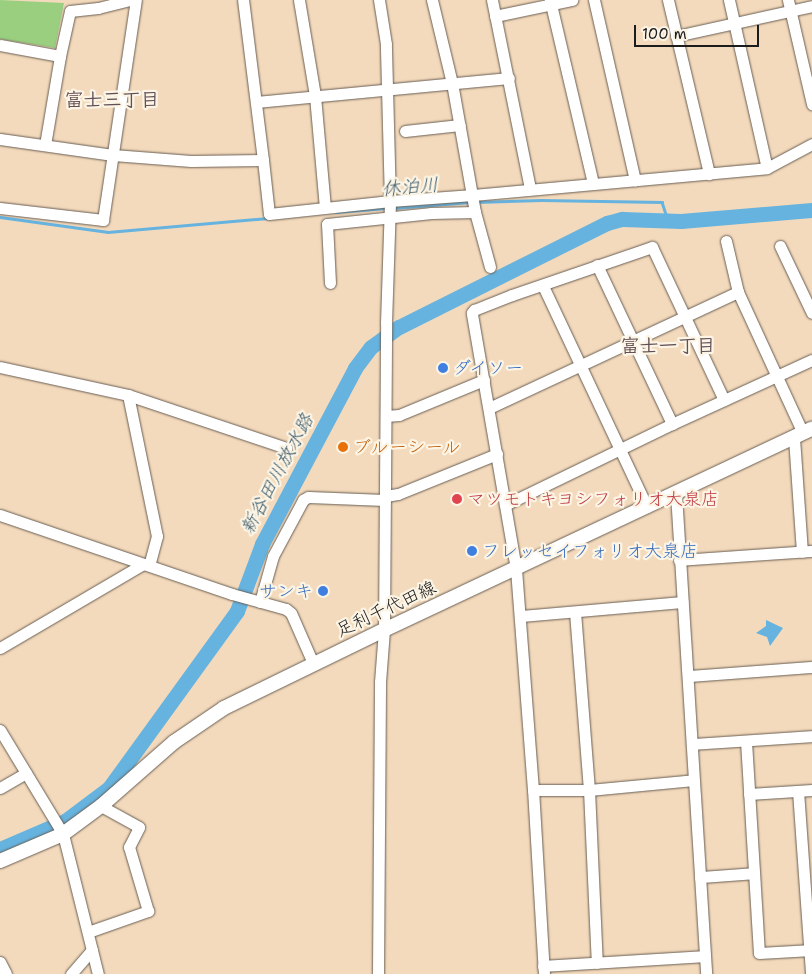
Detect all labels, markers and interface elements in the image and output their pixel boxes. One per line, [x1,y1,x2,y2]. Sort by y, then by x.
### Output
scale bar [637,15,762,47]
text: 100 m [642,24,687,44]
district label: 富士三丁目 [65,89,159,111]
water label: 休泊川 [381,173,439,201]
district label: 富士一丁目 [621,335,715,357]
place label: ダイソー [453,357,525,379]
marker: ダイソー [437,362,449,374]
water label: 新谷田川放水路 [236,410,318,538]
place label: ブルーシール [353,436,462,458]
marker: ブルーシール [337,441,349,453]
place label: マツモトキヨシフォリオ大泉店 [467,488,719,510]
marker: マツモトキヨシフォリオ大泉店 [451,493,463,505]
place label: フレッセイフォリオ大泉店 [482,540,698,562]
marker: フレッセイフォリオ大泉店 [466,545,478,557]
street label: 足利千代田線 [332,576,440,642]
place label: サンキ [259,580,313,602]
marker: サンキ [317,585,329,597]

